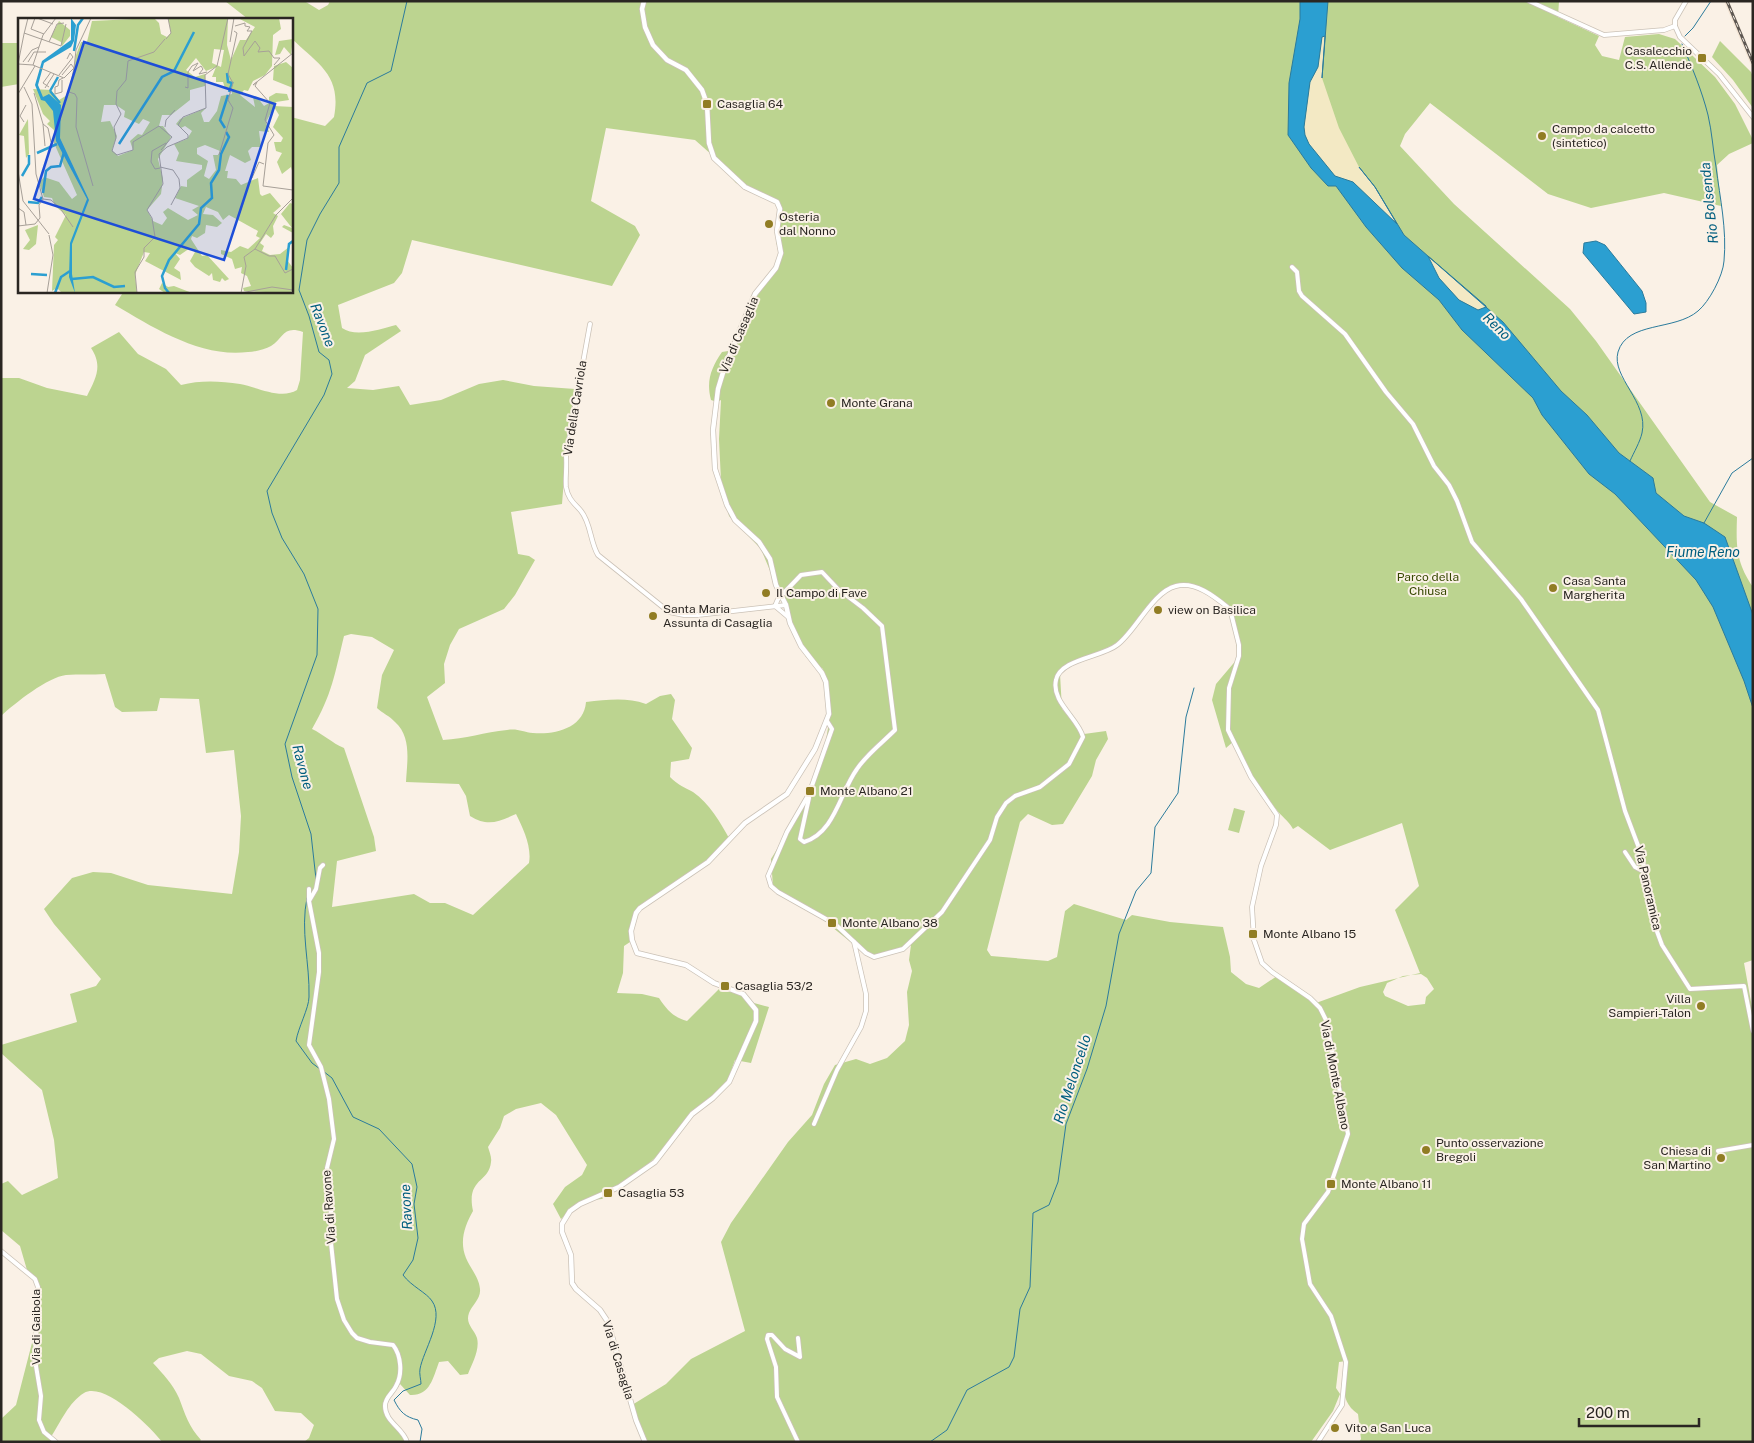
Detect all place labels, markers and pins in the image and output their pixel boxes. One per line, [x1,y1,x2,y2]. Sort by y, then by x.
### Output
place label: Casalecchio C.S. Allende [1625,44,1692,72]
marker: Casalecchio C.S. Allende [1696,52,1708,64]
place label: Casaglia 64 [717,97,784,111]
marker: Casaglia 64 [701,98,713,110]
place label: Campo da calcetto (sintetico) [1552,122,1655,150]
marker: Campo da calcetto (sintetico) [1536,130,1548,142]
place label: Osteria dal Nonno [779,210,836,238]
marker: Osteria dal Nonno [763,218,775,230]
place label: Monte Grana [841,396,913,410]
marker: Monte Grana [825,397,837,409]
place label: Casa Santa Margherita [1563,574,1626,602]
marker: Casa Santa Margherita [1547,582,1559,594]
place label: Il Campo di Fave [776,586,867,600]
marker: Il Campo di Fave [760,587,772,599]
place label: Santa Maria Assunta di Casaglia [663,602,772,630]
place label: view on Basilica [1168,603,1256,617]
marker: view on Basilica [1152,604,1164,616]
marker: Santa Maria Assunta di Casaglia [647,610,659,622]
place label: Monte Albano 21 [820,784,913,798]
marker: Monte Albano 21 [804,785,816,797]
place label: Monte Albano 38 [842,916,938,930]
marker: Monte Albano 38 [826,917,838,929]
place label: Monte Albano 15 [1263,927,1356,941]
marker: Monte Albano 15 [1247,928,1259,940]
place label: Casaglia 53/2 [735,979,813,993]
marker: Casaglia 53/2 [719,980,731,992]
place label: Villa Sampieri-Talon [1608,992,1691,1020]
marker: Villa Sampieri-Talon [1695,1000,1707,1012]
place label: Punto osservazione Bregoli [1436,1136,1544,1164]
marker: Punto osservazione Bregoli [1420,1144,1432,1156]
place label: Chiesa di San Martino [1643,1144,1711,1172]
marker: Chiesa di San Martino [1715,1152,1727,1164]
place label: Monte Albano 11 [1341,1177,1431,1191]
marker: Monte Albano 11 [1325,1178,1337,1190]
place label: Casaglia 53 [618,1186,684,1200]
marker: Casaglia 53 [602,1187,614,1199]
place label: Vito a San Luca [1345,1421,1431,1435]
marker: Vito a San Luca [1329,1422,1341,1434]

